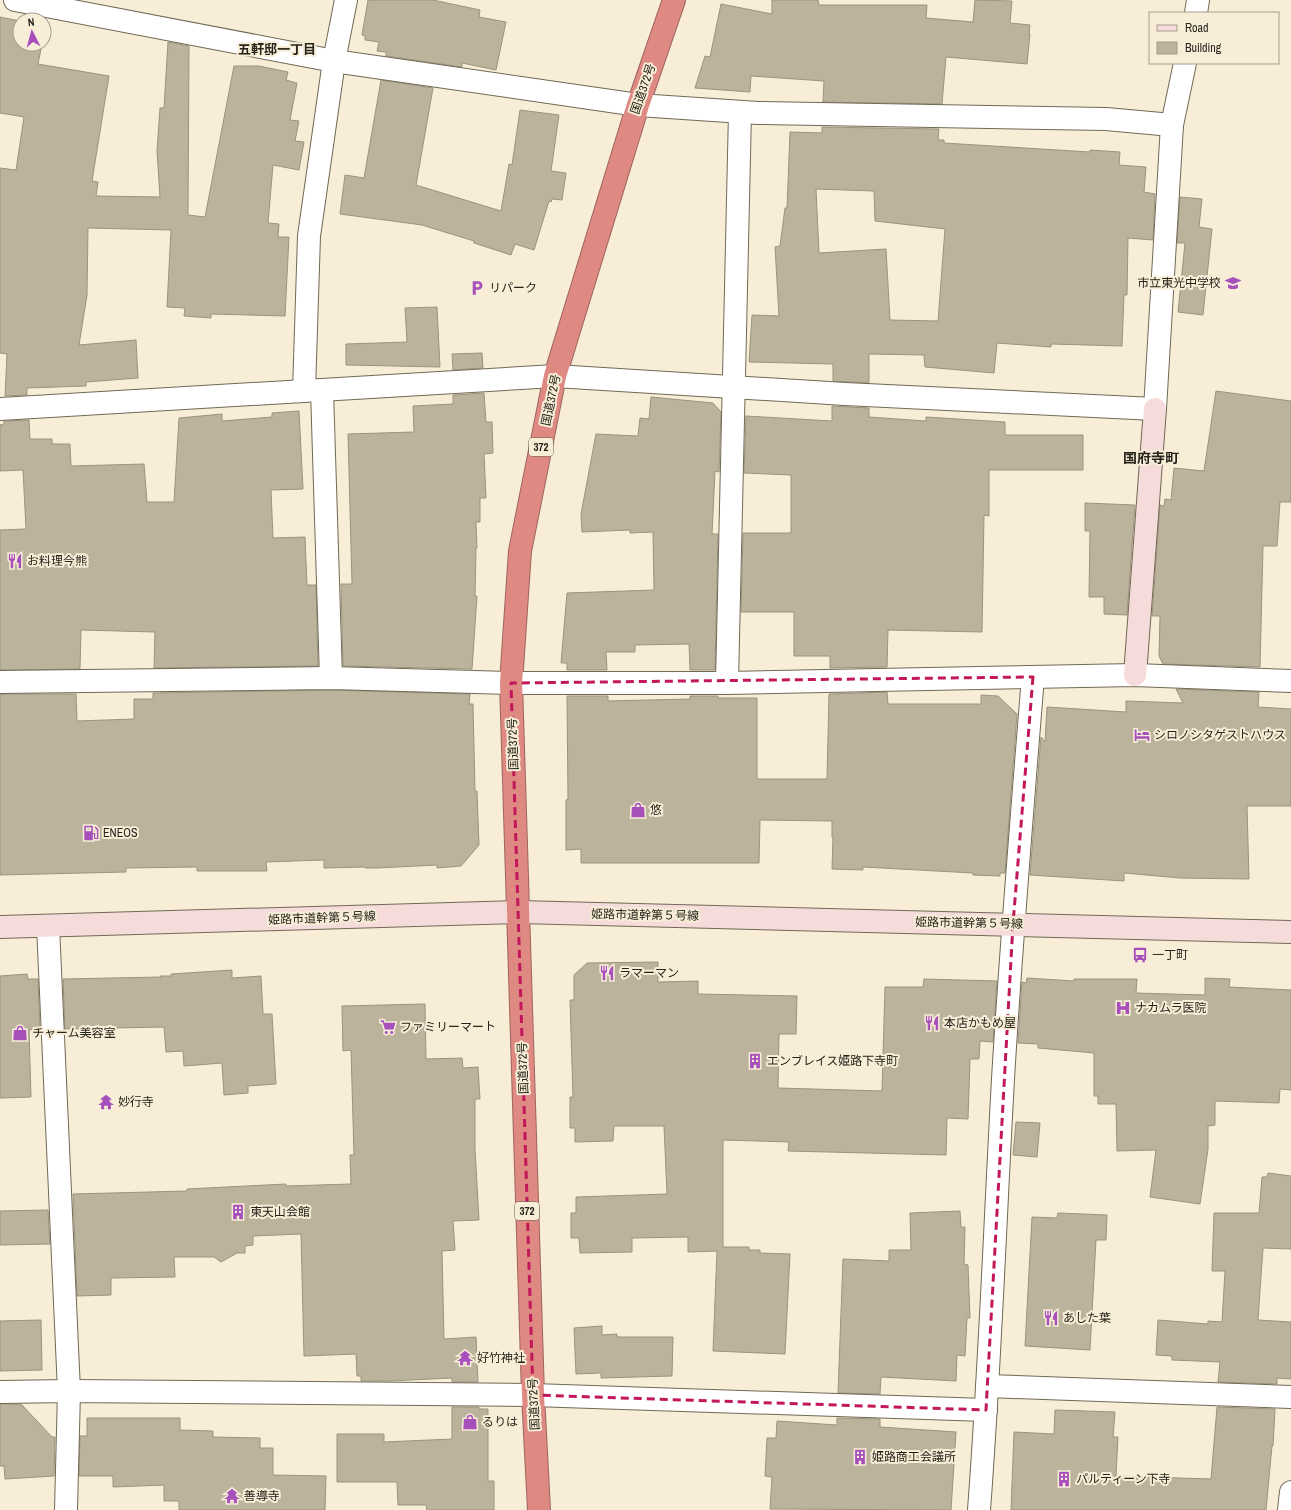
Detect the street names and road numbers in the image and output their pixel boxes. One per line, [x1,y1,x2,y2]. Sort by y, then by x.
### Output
street label: 国道372号 [627,62,659,116]
street label: 国道372号 [538,373,564,427]
road number: 372 [529,438,553,456]
street label: 国道372号 [504,718,522,770]
street label: 姫路市道幹第５号線 [591,906,699,924]
street label: 姫路市道幹第５号線 [268,908,376,928]
street label: 姫路市道幹第５号線 [915,914,1023,932]
street label: 国道372号 [514,1042,532,1094]
road number: 372 [515,1202,539,1220]
street label: 国道372号 [525,1377,543,1431]

